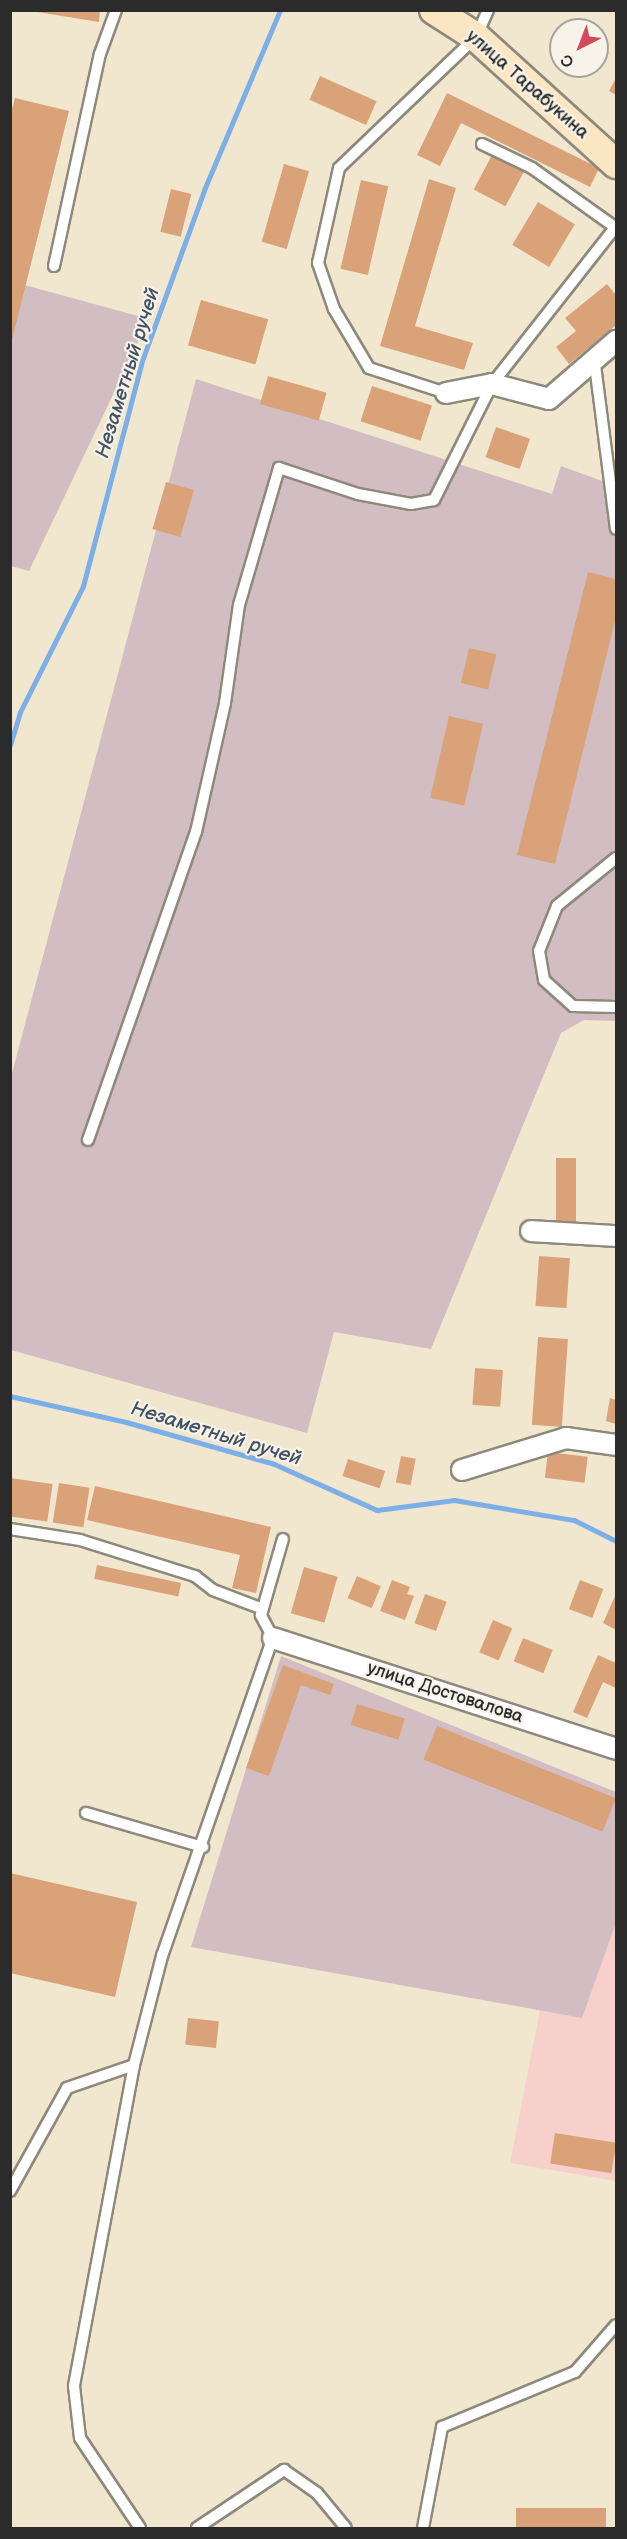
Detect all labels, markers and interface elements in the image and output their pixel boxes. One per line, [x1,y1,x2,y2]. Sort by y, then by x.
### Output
north arrow [549,18,609,78]
street label: улица Тарабукина [461,26,593,144]
text: С [557,49,578,71]
water label: Незаметный ручей [91,285,165,461]
water label: Незаметный ручей [128,1397,304,1471]
street label: улица Достовалова [364,1658,526,1728]

